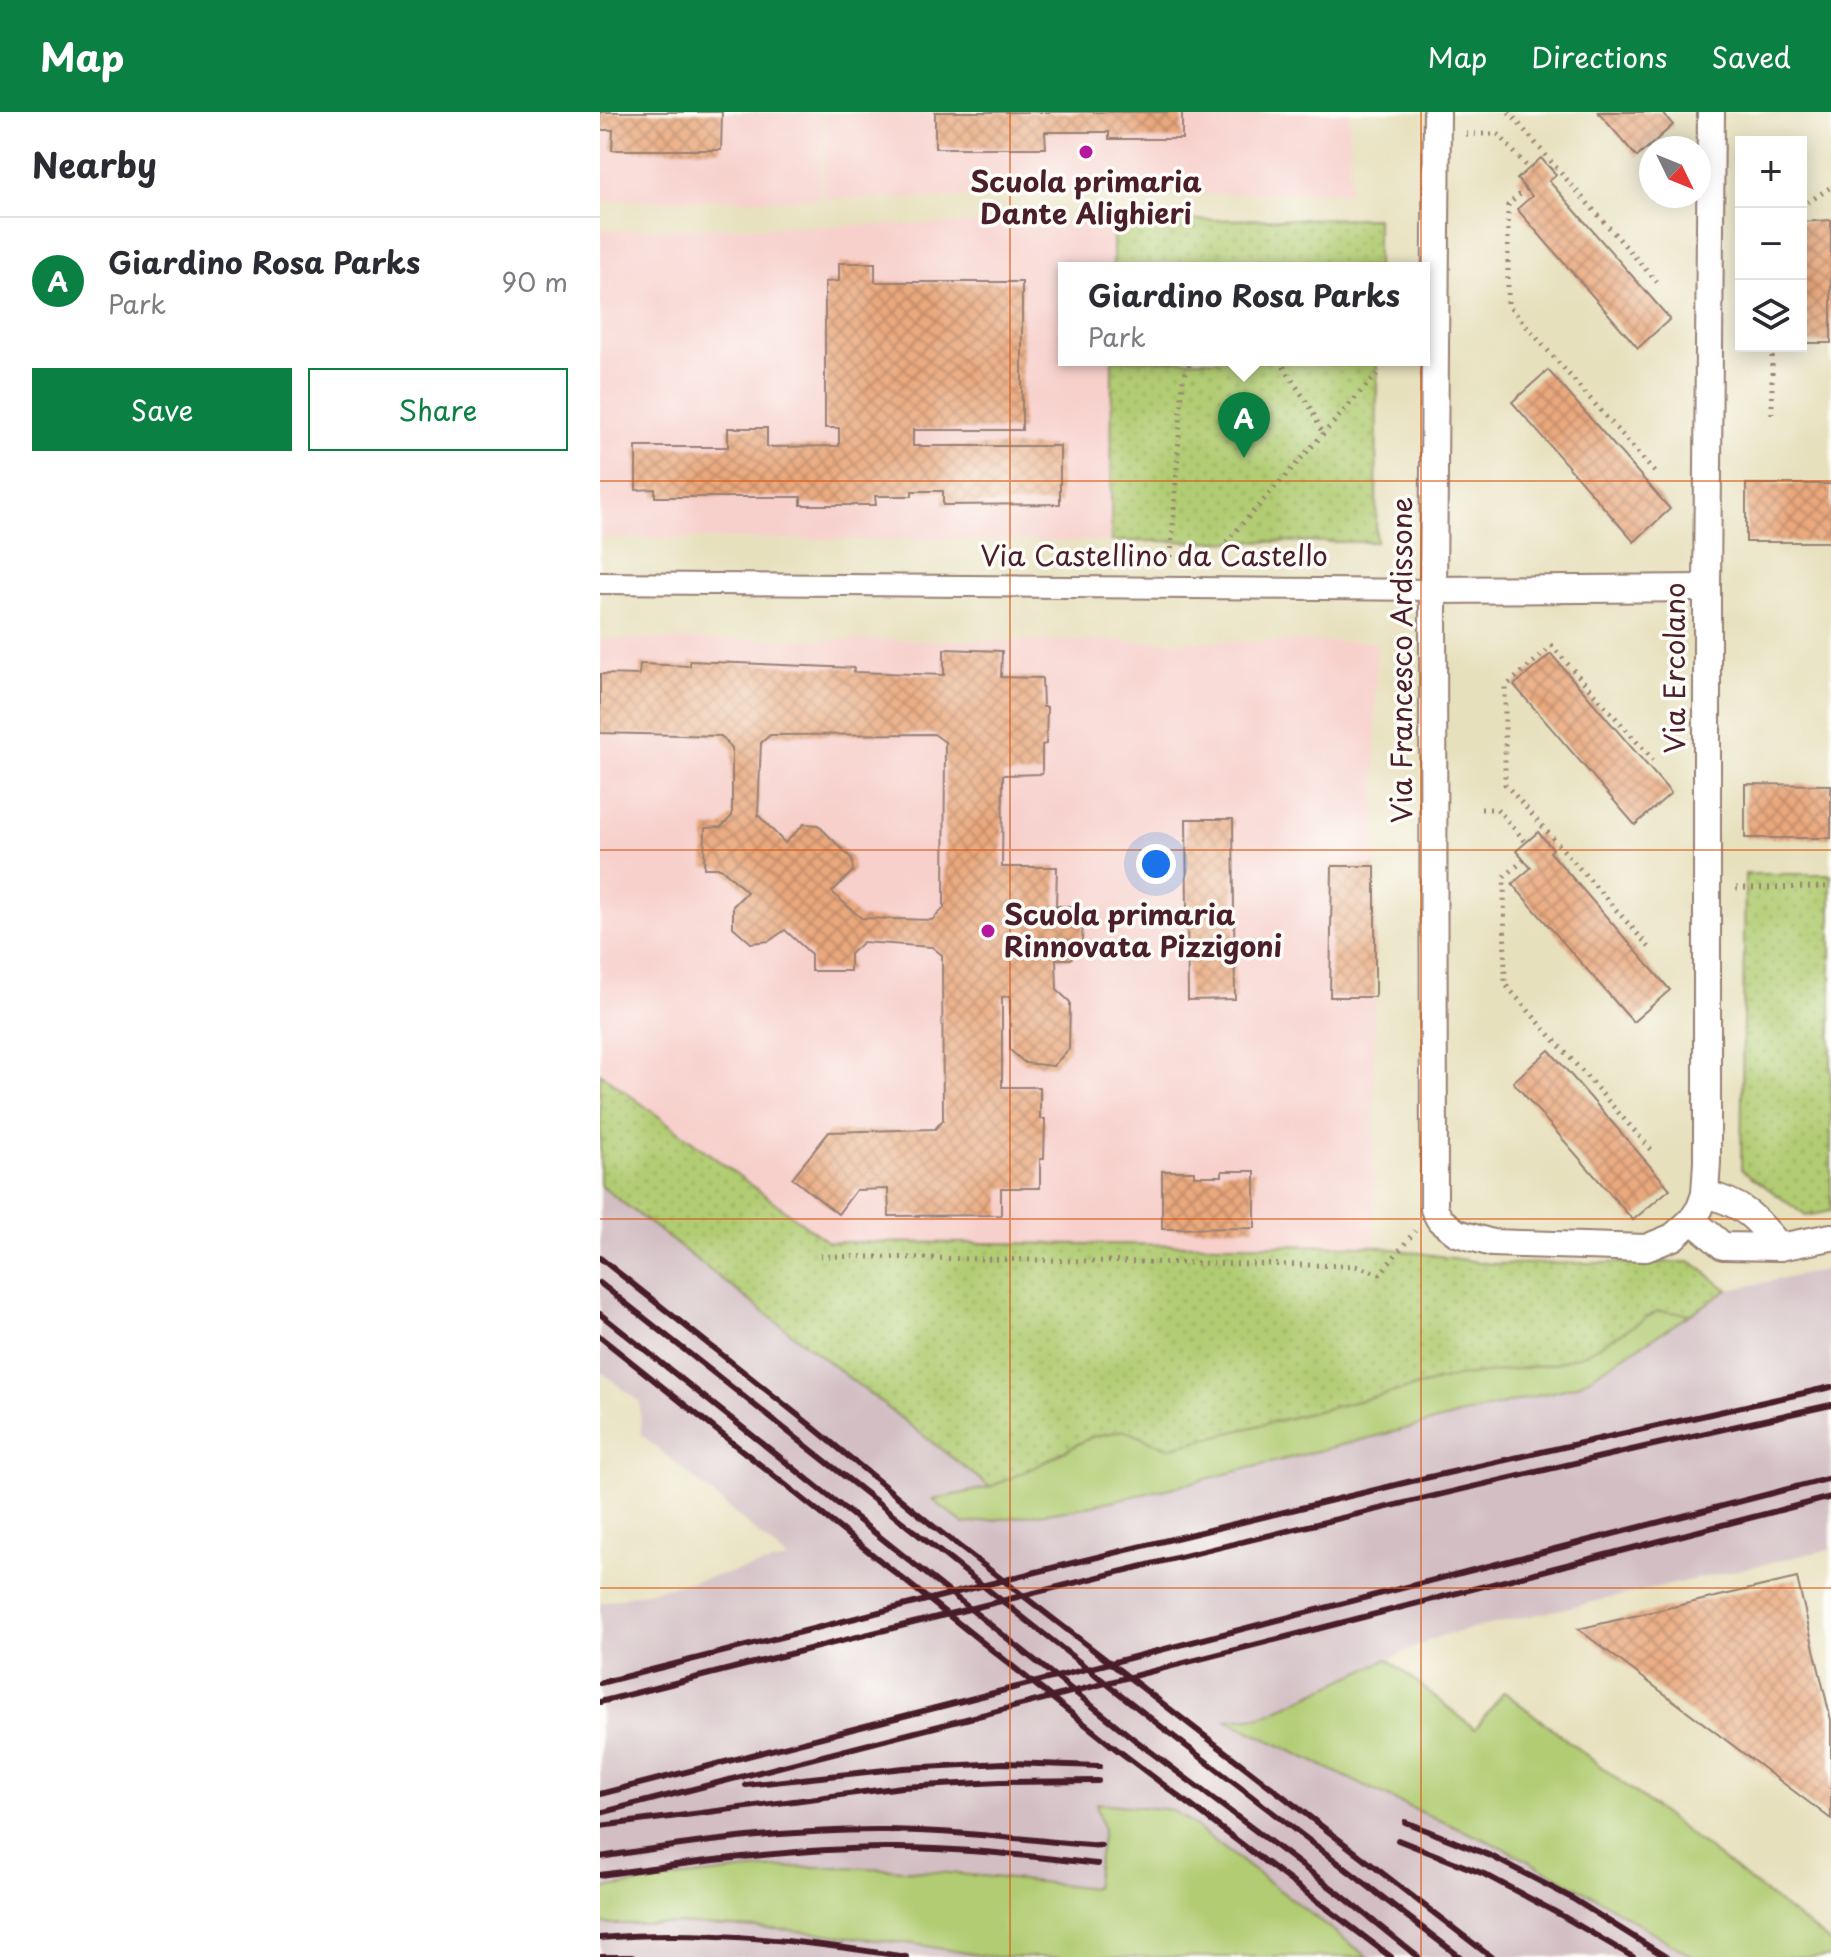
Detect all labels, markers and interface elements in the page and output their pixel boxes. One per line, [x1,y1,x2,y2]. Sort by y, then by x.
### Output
text: Map [40,28,124,85]
text: Map [1428,35,1487,78]
text: Directions [1531,35,1668,78]
text: Saved [1712,35,1791,78]
north arrow [1639,136,1711,208]
map controls [1735,136,1807,352]
button: + [1735,136,1807,208]
text: Nearby [32,138,157,190]
marker: Scuola primaria Dante Alighieri [1077,143,1095,161]
place label: Scuola primaria Dante Alighieri [970,159,1202,234]
button: − [1735,208,1807,280]
text: Giardino Rosa Parks [108,239,420,284]
text: A [48,262,68,301]
text: 90 m [501,262,568,301]
popup [1058,262,1430,366]
text: Giardino Rosa Parks [1088,272,1400,317]
button: layers [1735,280,1807,352]
text: Park [108,284,166,323]
text: Park [1088,317,1146,356]
button: Save [32,368,292,451]
button: Share [308,368,568,451]
pin: A [1218,392,1270,458]
street label: Via Francesco Ardissone [1379,497,1422,823]
street label: Via Castellino da Castello [980,533,1328,576]
street label: Via Ercolano [1652,582,1695,754]
your location [1136,844,1176,884]
place label: Scuola primaria Rinnovata Pizzigoni [1004,892,1282,967]
marker: Scuola primaria Rinnovata Pizzigoni [979,922,997,940]

